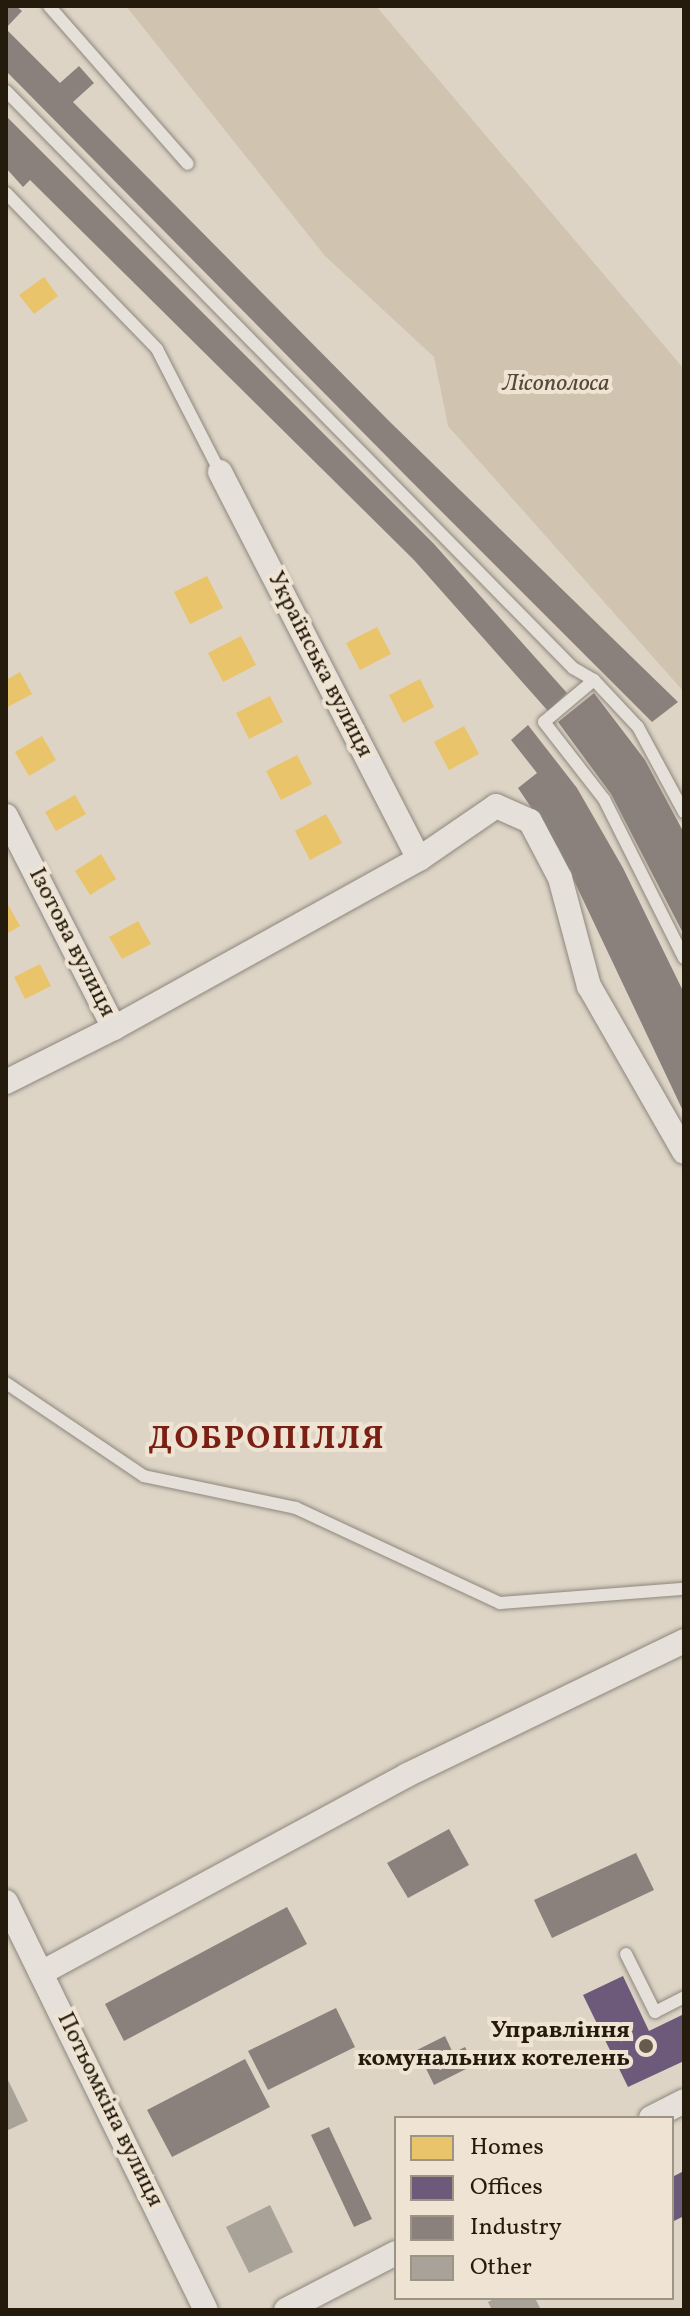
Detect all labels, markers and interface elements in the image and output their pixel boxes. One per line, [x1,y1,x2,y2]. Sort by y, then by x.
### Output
park label: Лісополоса [502,371,610,399]
street label: Українська вулиця [260,567,378,763]
street label: Ізотова вулиця [21,863,121,1023]
district label: ДОБРОПІЛЛЯ [148,1421,386,1459]
street label: Потьомкіна вулиця [49,2008,169,2212]
place label: Управління комунальних котелень [357,2018,630,2074]
marker: Управління комунальних котелень [637,2037,655,2055]
legend [394,2116,674,2300]
text: Homes [470,2131,544,2165]
text: Offices [470,2171,543,2205]
text: Industry [470,2211,562,2245]
text: Other [470,2251,532,2285]

